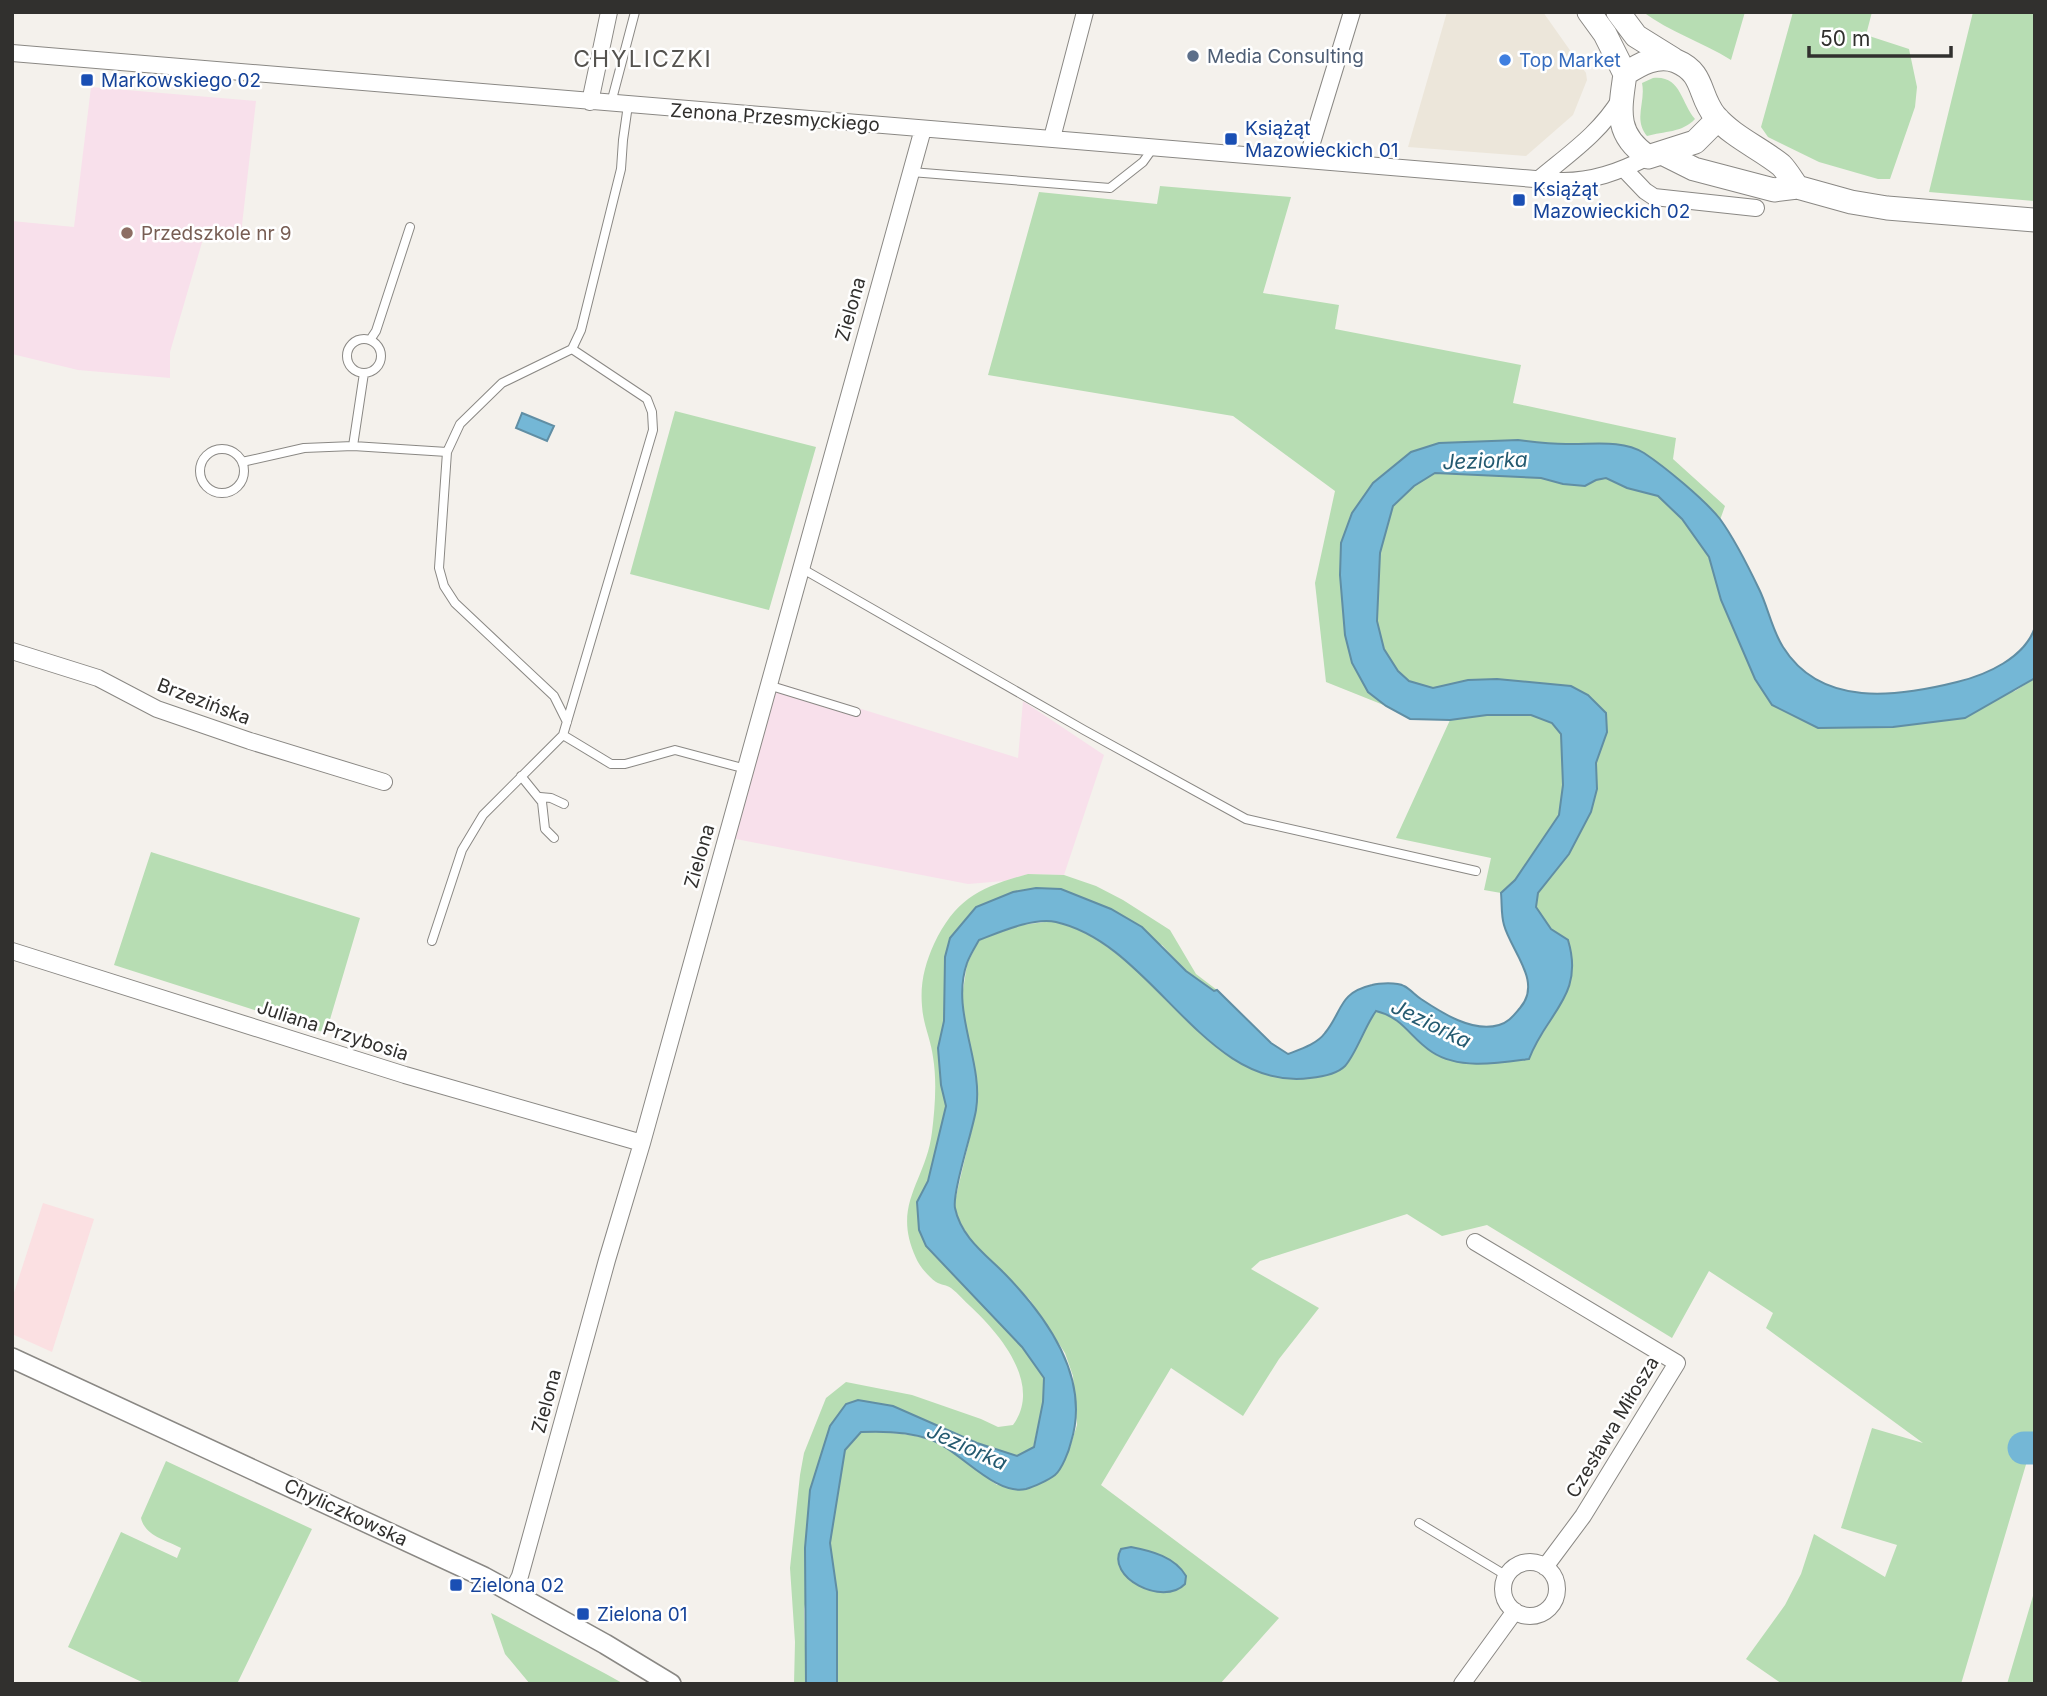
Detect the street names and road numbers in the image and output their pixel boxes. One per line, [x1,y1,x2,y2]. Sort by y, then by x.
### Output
street label: Zenona Przesmyckiego [669,99,881,136]
street label: Zielona [830,274,871,344]
street label: Brzezińska [154,673,254,730]
street label: Zielona [679,821,720,891]
street label: Juliana Przybosia [254,995,412,1066]
street label: Czesława Miłosza [1561,1352,1664,1502]
street label: Zielona [527,1367,566,1436]
street label: Chyliczkowska [280,1474,411,1551]

